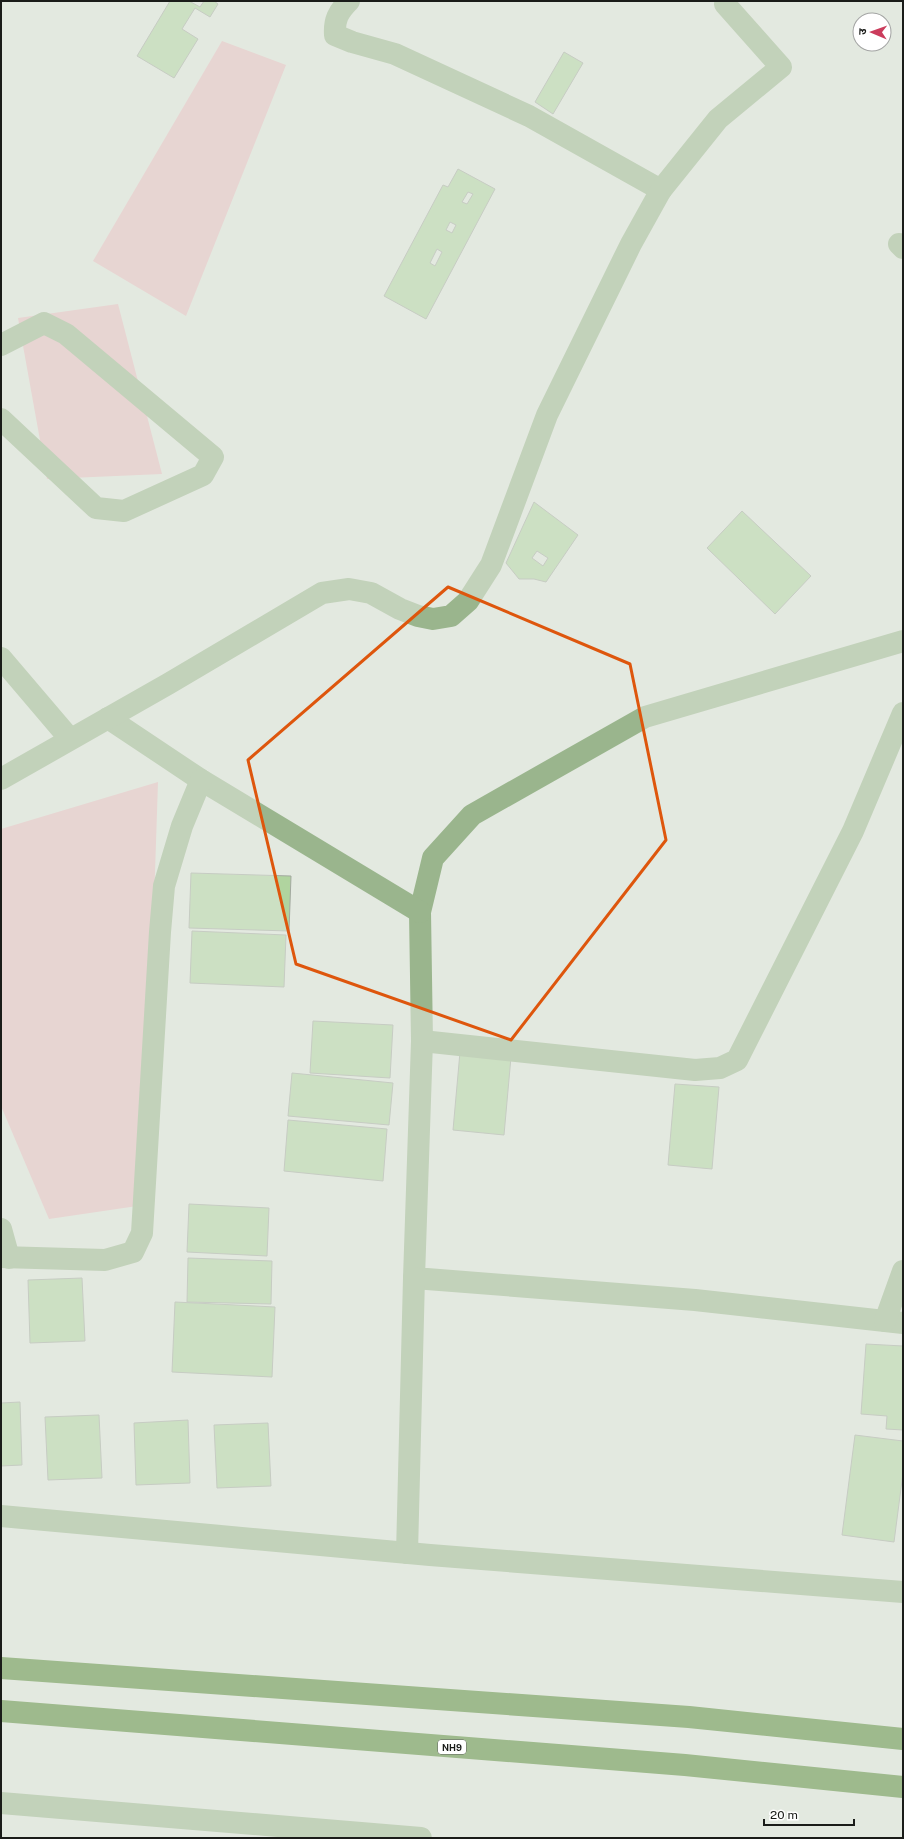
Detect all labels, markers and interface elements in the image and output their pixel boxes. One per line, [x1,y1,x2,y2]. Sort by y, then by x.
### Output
north arrow [852,12,892,52]
text: उ [856,28,868,35]
road number: NH9 [438,1740,466,1754]
scale bar [764,1801,854,1827]
text: 20 m [770,1808,798,1822]

